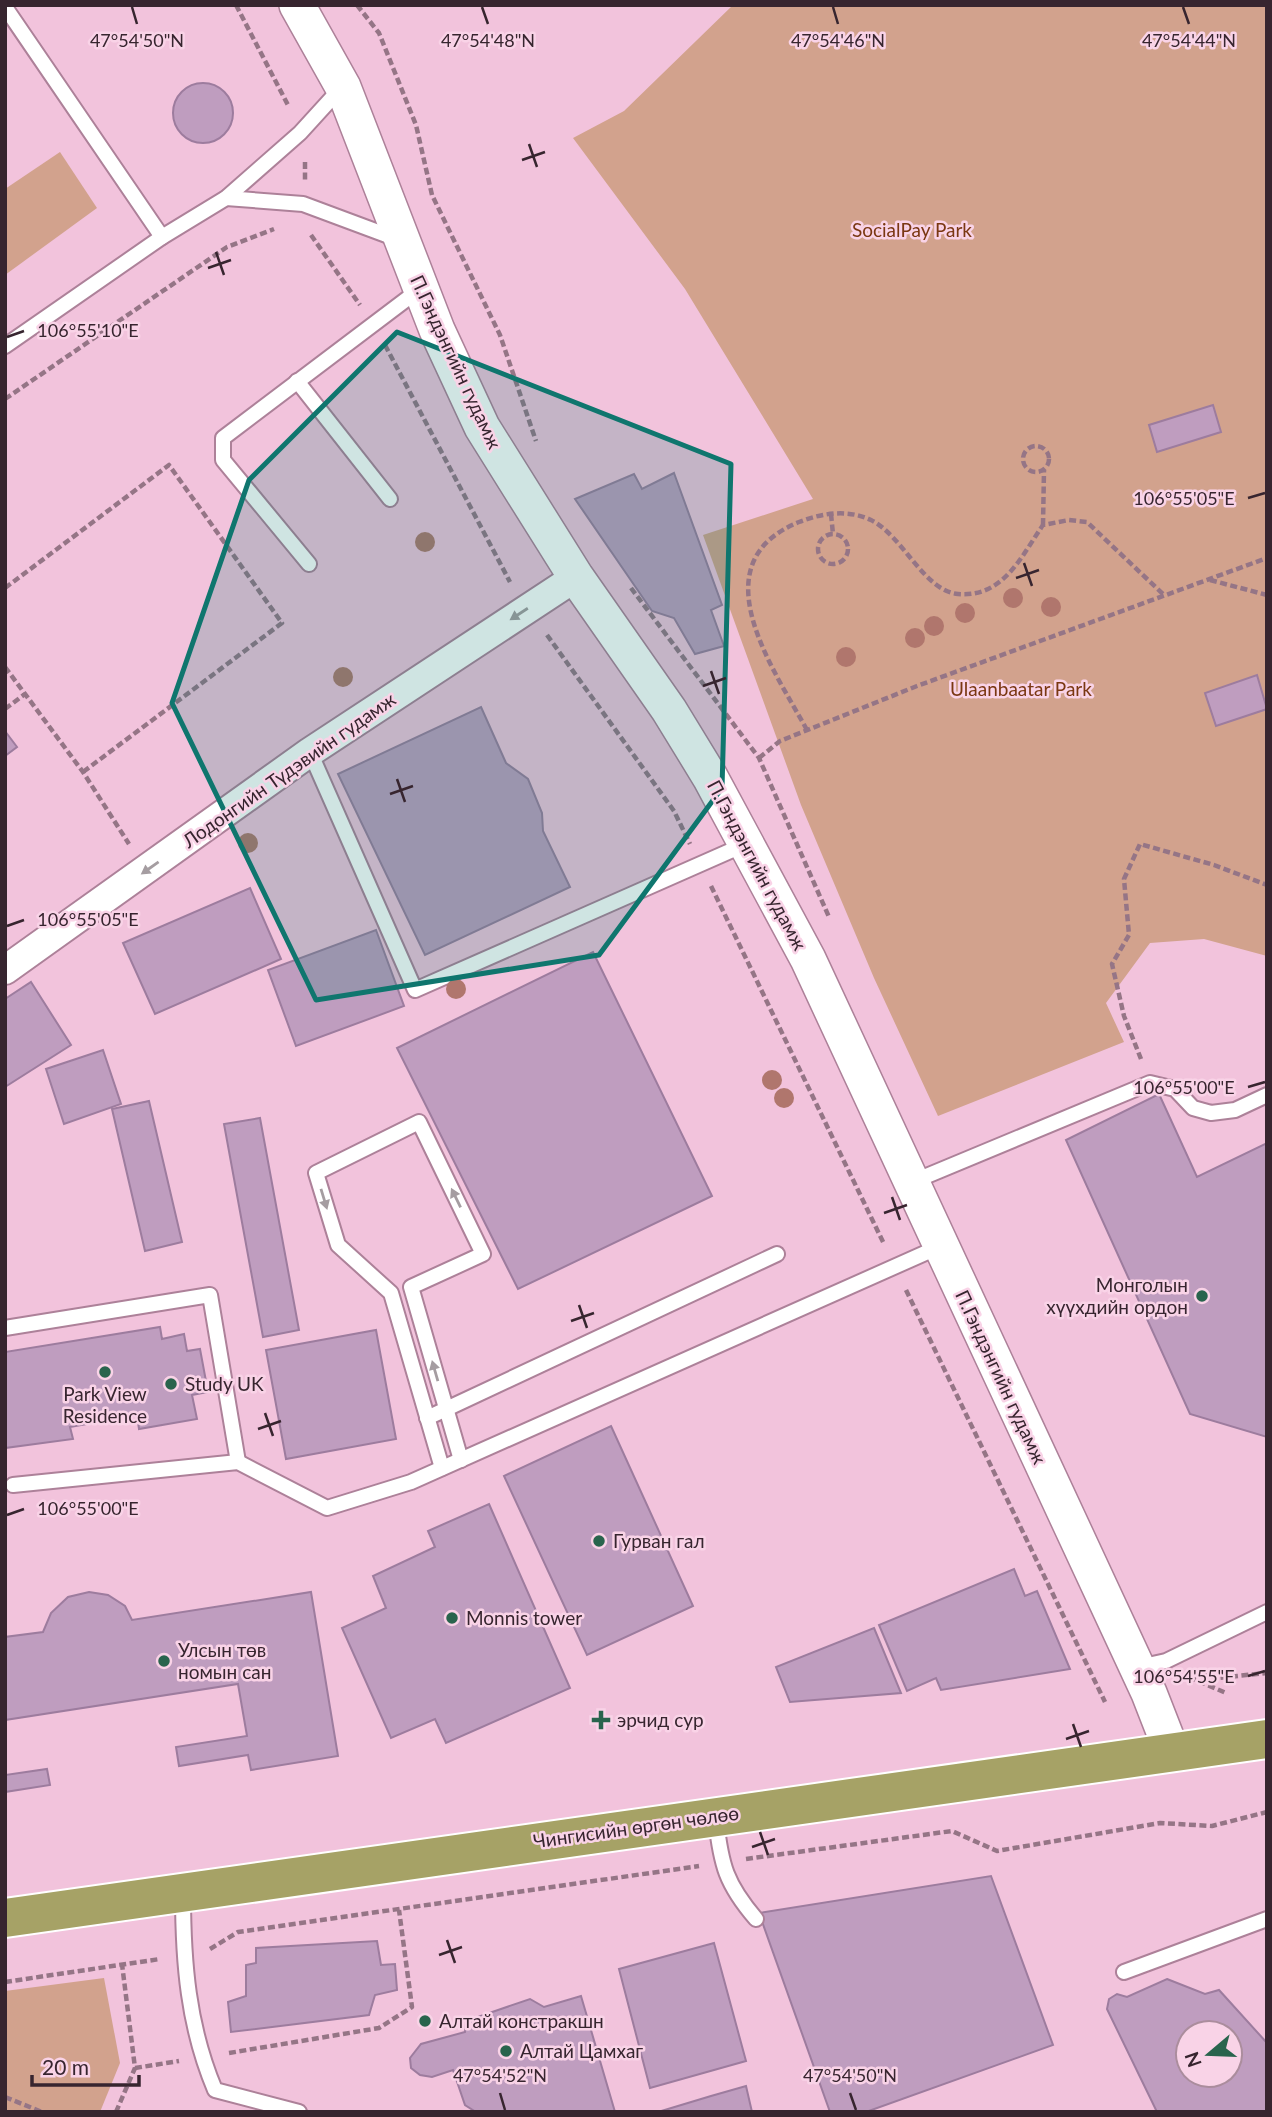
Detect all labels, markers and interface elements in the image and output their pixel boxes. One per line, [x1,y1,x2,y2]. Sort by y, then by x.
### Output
text: 47°54'50"N [90,29,184,51]
text: 47°54'48"N [441,29,535,51]
text: 47°54'46"N [791,29,885,51]
text: 47°54'44"N [1142,29,1236,51]
park label: SocialPay Park [852,218,972,241]
street label: П.Гэндэнгийн гудамж [406,271,507,452]
text: 106°55'10"E [37,319,139,341]
text: 106°55'05"E [1133,487,1235,509]
one-way arrow [509,608,529,621]
park label: Ulaanbaatar Park [950,677,1092,700]
street label: Лодонгийн Түдэвийн гудамж [177,687,400,853]
street label: П.Гэндэнгийн гудамж [703,776,812,954]
one-way arrow [141,861,159,875]
text: 106°55'05"E [37,908,139,930]
text: 106°55'00"E [1133,1076,1235,1098]
one-way arrow [450,1188,462,1208]
one-way arrow [319,1189,330,1210]
place label: Монголын хүүхдийн ордон [1046,1273,1188,1318]
street label: П.Гэндэнгийн гудамж [951,1286,1052,1467]
marker: Монголын хүүхдийн ордон [1194,1288,1210,1304]
one-way arrow [430,1360,440,1381]
marker: Park View Residence [97,1364,113,1380]
place label: Study UK [185,1372,264,1395]
marker: Study UK [163,1376,179,1392]
place label: Park View Residence [63,1382,147,1427]
text: 106°55'00"E [37,1497,139,1519]
place label: Гурван гал [613,1529,705,1552]
marker: Гурван гал [591,1533,607,1549]
place label: Monnis tower [466,1606,582,1629]
marker: Monnis tower [444,1610,460,1626]
place label: Улсын төв номын сан [178,1638,271,1683]
marker: Улсын төв номын сан [156,1653,172,1669]
text: 106°54'55"E [1133,1665,1235,1687]
place label: эрчид сур [617,1708,704,1731]
marker: эрчид сур [591,1710,611,1730]
street label: Чингисийн өргөн чөлөө [532,1801,740,1852]
place label: Алтай констракшн [439,2009,604,2032]
marker: Алтай констракшн [417,2013,433,2029]
north arrow [1174,2019,1244,2089]
place label: Алтай Цамхаг [520,2039,643,2062]
marker: Алтай Цамхаг [498,2043,514,2059]
scale bar [32,2044,138,2088]
text: N [1179,2049,1206,2070]
text: 20 m [42,2054,89,2079]
text: 47°54'52"N [453,2064,547,2086]
text: 47°54'50"N [803,2064,897,2086]

